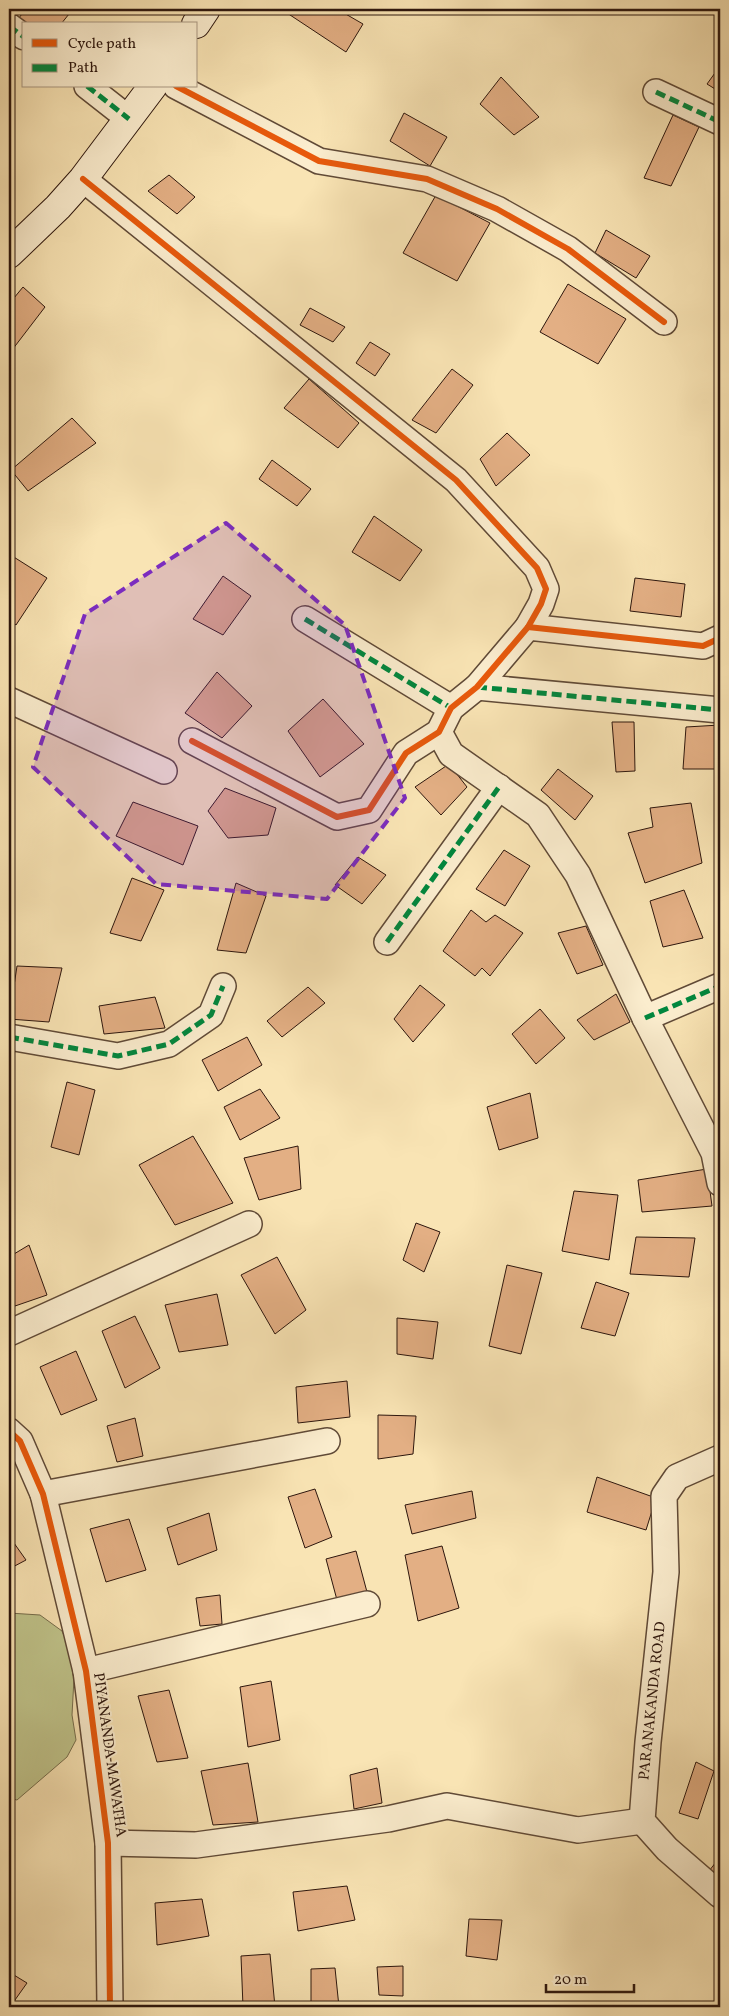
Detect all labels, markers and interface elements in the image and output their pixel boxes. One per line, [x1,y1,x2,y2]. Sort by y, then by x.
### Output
legend [22,22,198,88]
text: Cycle path [68,34,136,55]
text: Path [68,58,98,79]
street label: PARANAKANDA ROAD [634,1621,672,1781]
street label: PIYANANDA MAWATHA [87,1671,131,1839]
scale bar [546,1961,634,1993]
text: 20 m [554,1970,587,1991]

